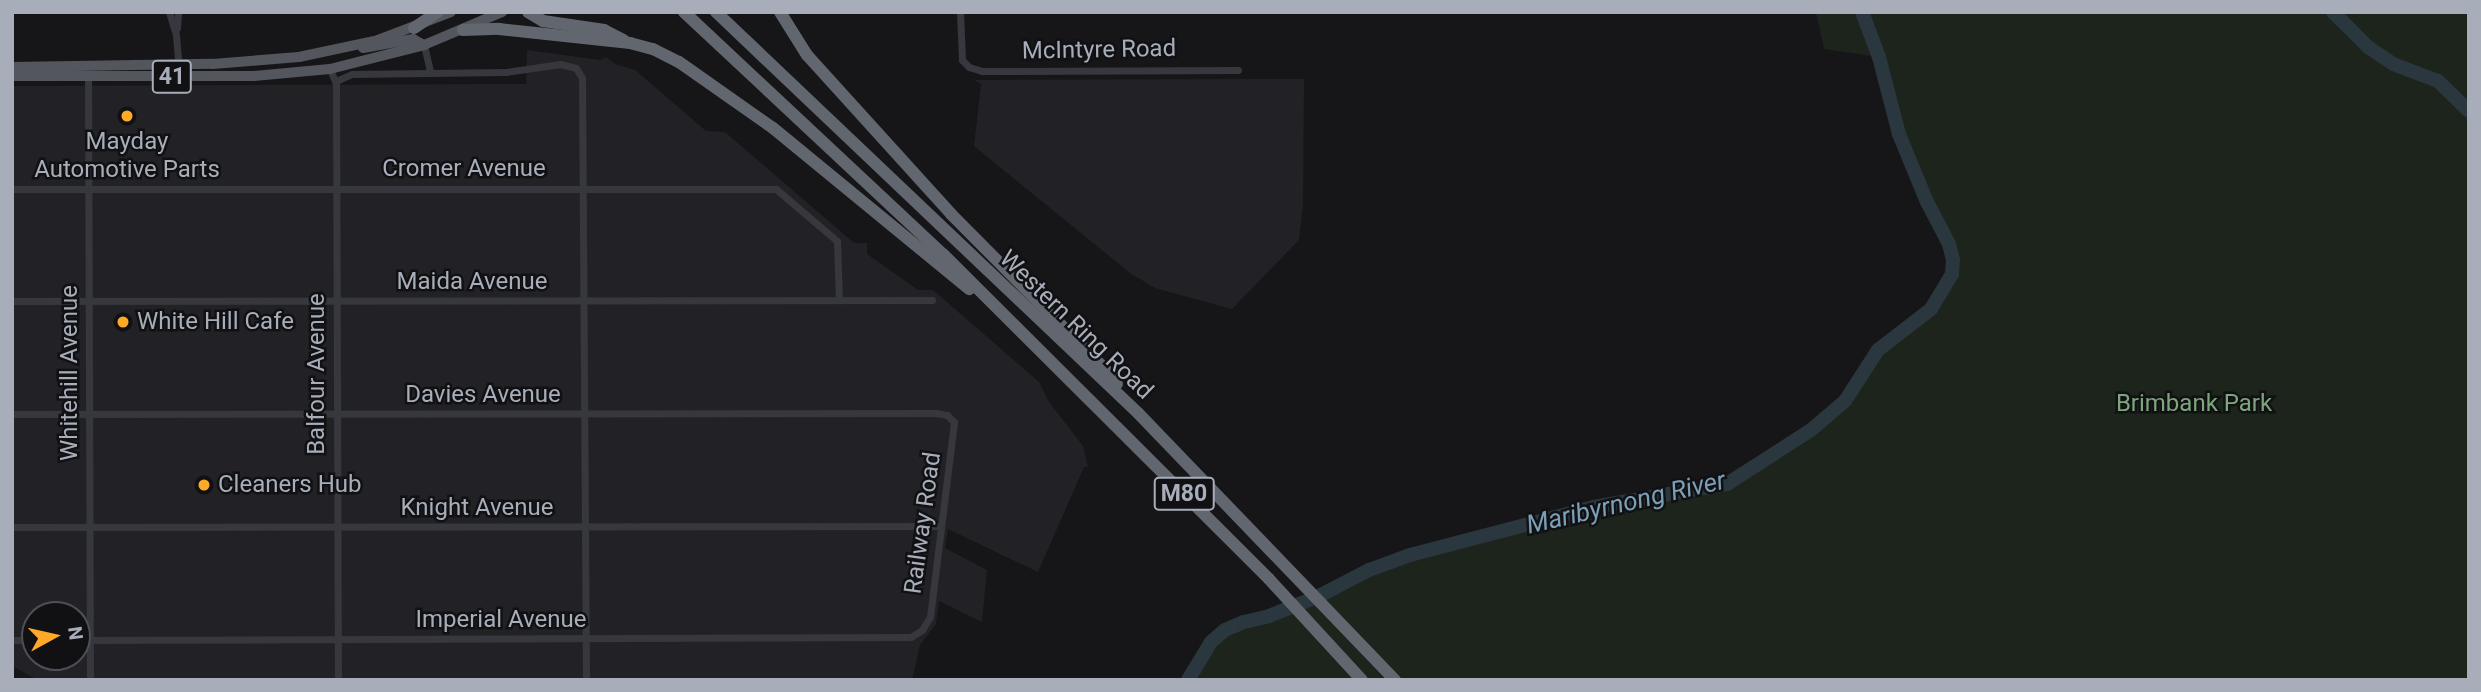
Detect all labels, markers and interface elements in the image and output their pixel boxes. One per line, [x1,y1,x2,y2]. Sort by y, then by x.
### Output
street label: McIntyre Road [1022,34,1176,66]
road number: 41 [151,58,193,96]
marker: Mayday Automotive Parts [119,108,135,124]
place label: Mayday Automotive Parts [34,128,220,184]
street label: Cromer Avenue [382,155,546,183]
street label: Western Ring Road [993,244,1159,406]
street label: Maida Avenue [397,268,547,296]
street label: Whitehill Avenue [56,285,84,461]
street label: Balfour Avenue [303,293,331,455]
place label: White Hill Cafe [137,308,294,336]
marker: White Hill Cafe [115,314,131,330]
street label: Davies Avenue [405,381,561,409]
park label: Brimbank Park [2116,390,2272,418]
street label: Railway Road [899,450,947,596]
water label: Maribyrnong River [1523,465,1729,541]
place label: Cleaners Hub [218,471,362,499]
road number: M80 [1152,474,1216,514]
marker: Cleaners Hub [196,477,212,493]
street label: Knight Avenue [401,494,553,522]
north arrow [21,601,91,671]
street label: Imperial Avenue [415,606,587,634]
text: N [63,625,88,642]

